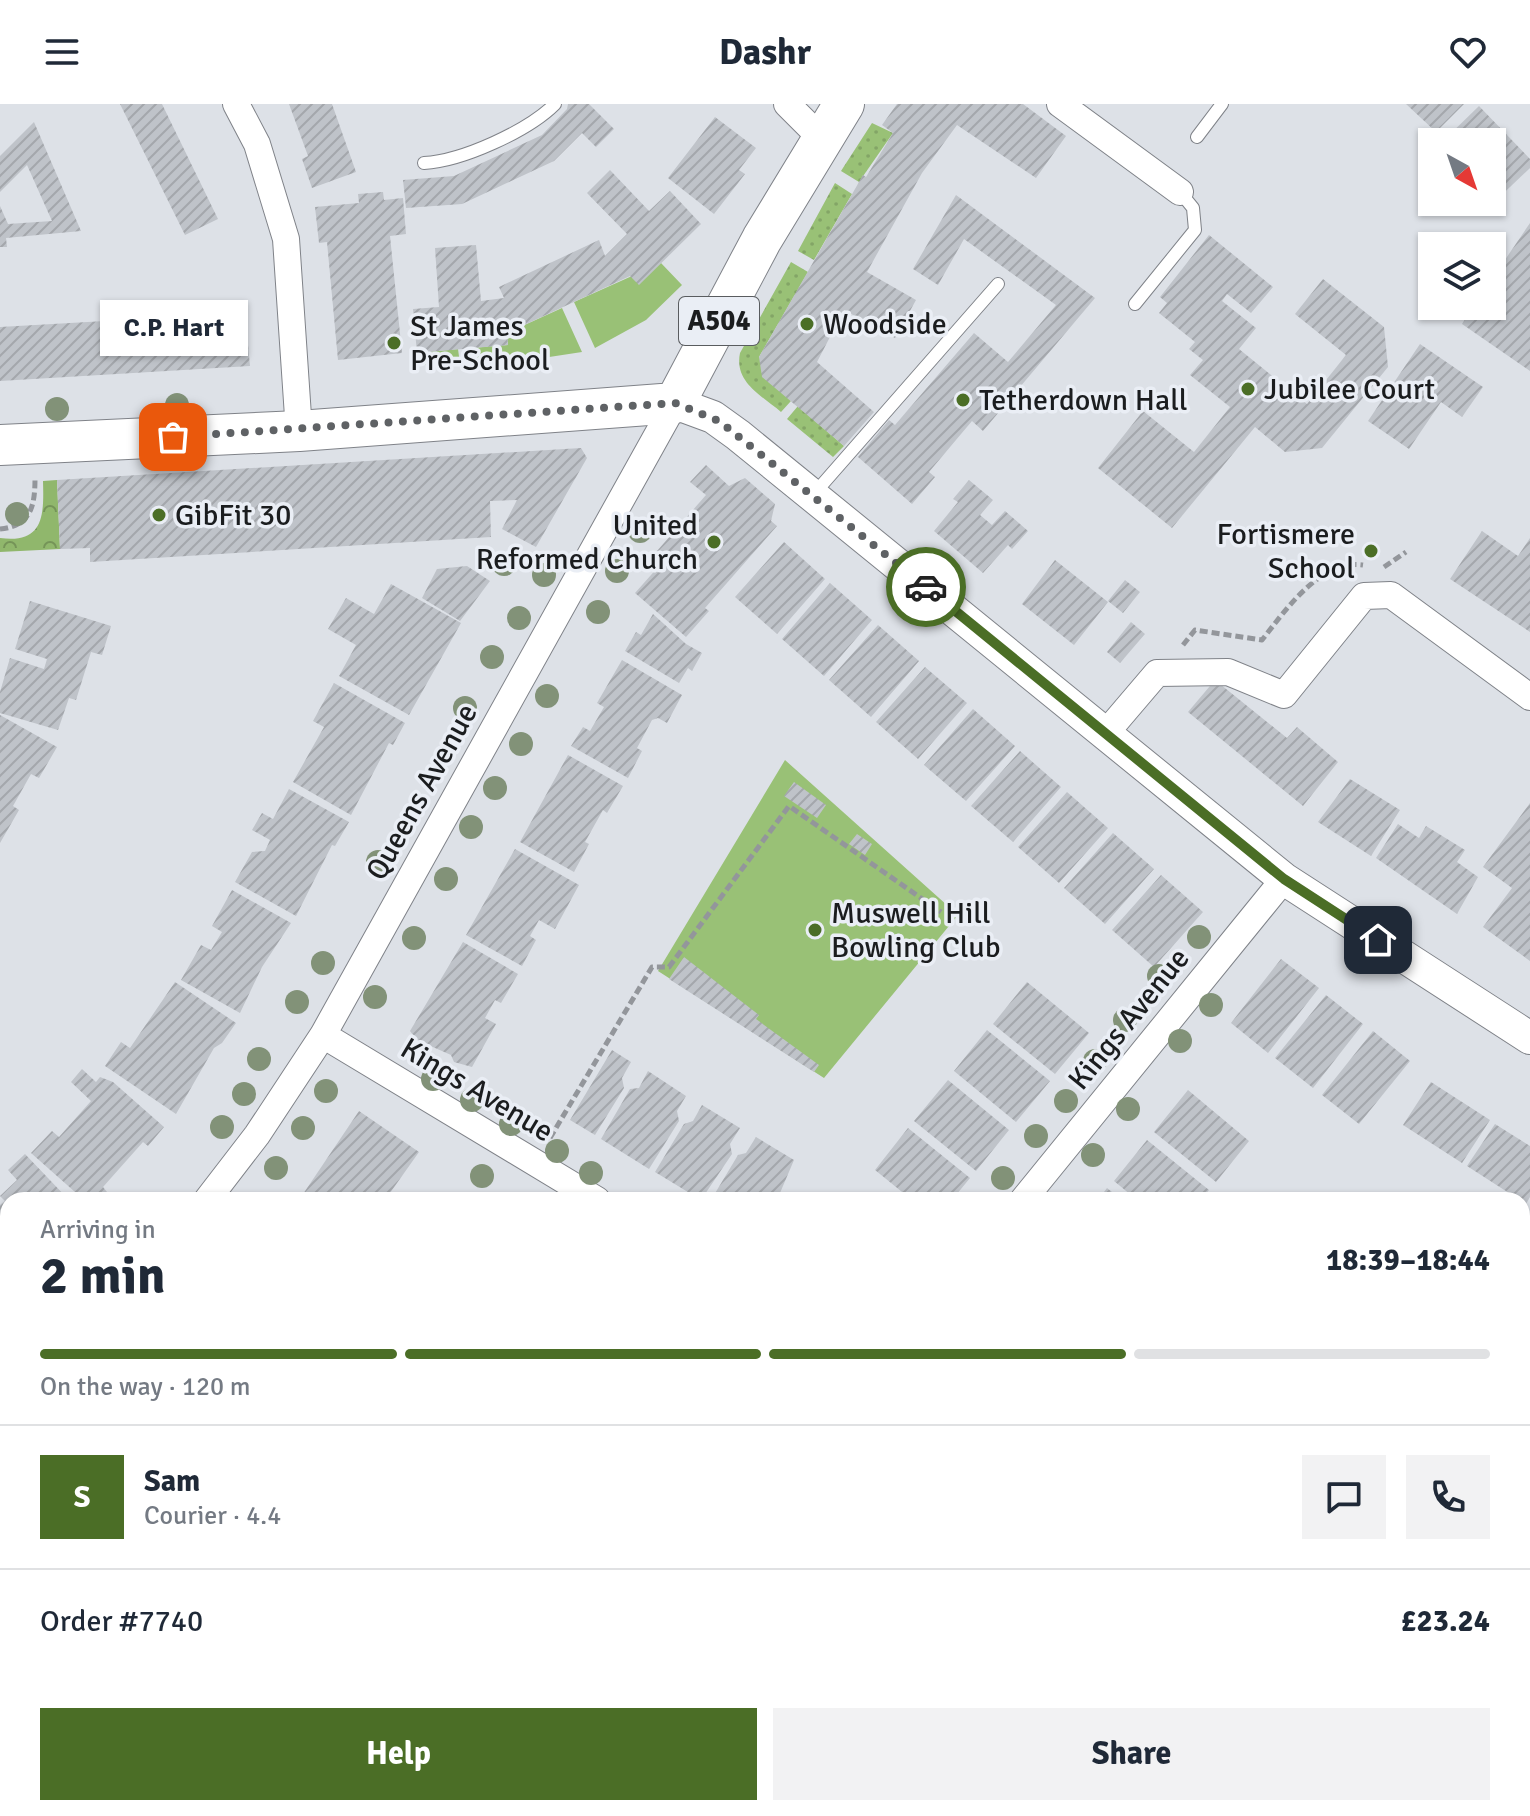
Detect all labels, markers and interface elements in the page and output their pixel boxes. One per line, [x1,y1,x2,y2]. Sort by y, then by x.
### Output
icon: menu [40,30,84,74]
text: Dashr [719,30,811,75]
icon: heart [1446,30,1490,74]
north arrow [1418,128,1506,216]
map controls [1418,128,1506,320]
button: layers [1418,232,1506,320]
road number: A504 [679,297,759,345]
callout: C.P. Hart [99,301,247,357]
place label: Woodside [823,306,947,343]
place label: St James Pre-School [410,308,550,379]
text: C.P. Hart [124,312,224,344]
marker: Woodside [798,315,816,333]
marker: St James Pre-School [385,334,403,352]
place label: Jubilee Court [1264,371,1435,408]
marker: Jubilee Court [1239,380,1257,398]
place label: Tetherdown Hall [979,382,1187,419]
marker: Tetherdown Hall [954,391,972,409]
pin [139,403,207,471]
icon: bag [151,415,195,459]
place label: GibFit 30 [175,497,291,534]
marker: GibFit 30 [150,506,168,524]
place label: United Reformed Church [476,507,698,578]
place label: Fortismere School [1217,516,1355,587]
marker: United Reformed Church [705,533,723,551]
marker: Fortismere School [1362,542,1380,560]
courier [886,547,966,627]
icon: car [904,565,948,609]
street label: Queens Avenue [358,697,486,887]
place label: Muswell Hill Bowling Club [831,895,1001,966]
pin [1344,906,1412,974]
icon: home [1356,918,1400,962]
marker: Muswell Hill Bowling Club [806,921,824,939]
street label: Kings Avenue [1061,941,1197,1097]
street label: Kings Avenue [394,1030,560,1150]
text: Arriving in [40,1214,156,1246]
text: 18:39–18:44 [1326,1242,1490,1279]
text: 2 min [40,1244,166,1308]
text: On the way · 120 m [40,1371,250,1403]
button: chat [1302,1455,1386,1539]
button: phone [1406,1455,1490,1539]
text: Sam [144,1463,200,1500]
text: S [74,1479,90,1516]
text: Courier · 4.4 [144,1500,281,1532]
text: Order #7740 [40,1603,203,1640]
text: £23.24 [1400,1603,1490,1640]
button: Help [40,1708,757,1800]
button: Share [773,1708,1490,1800]

